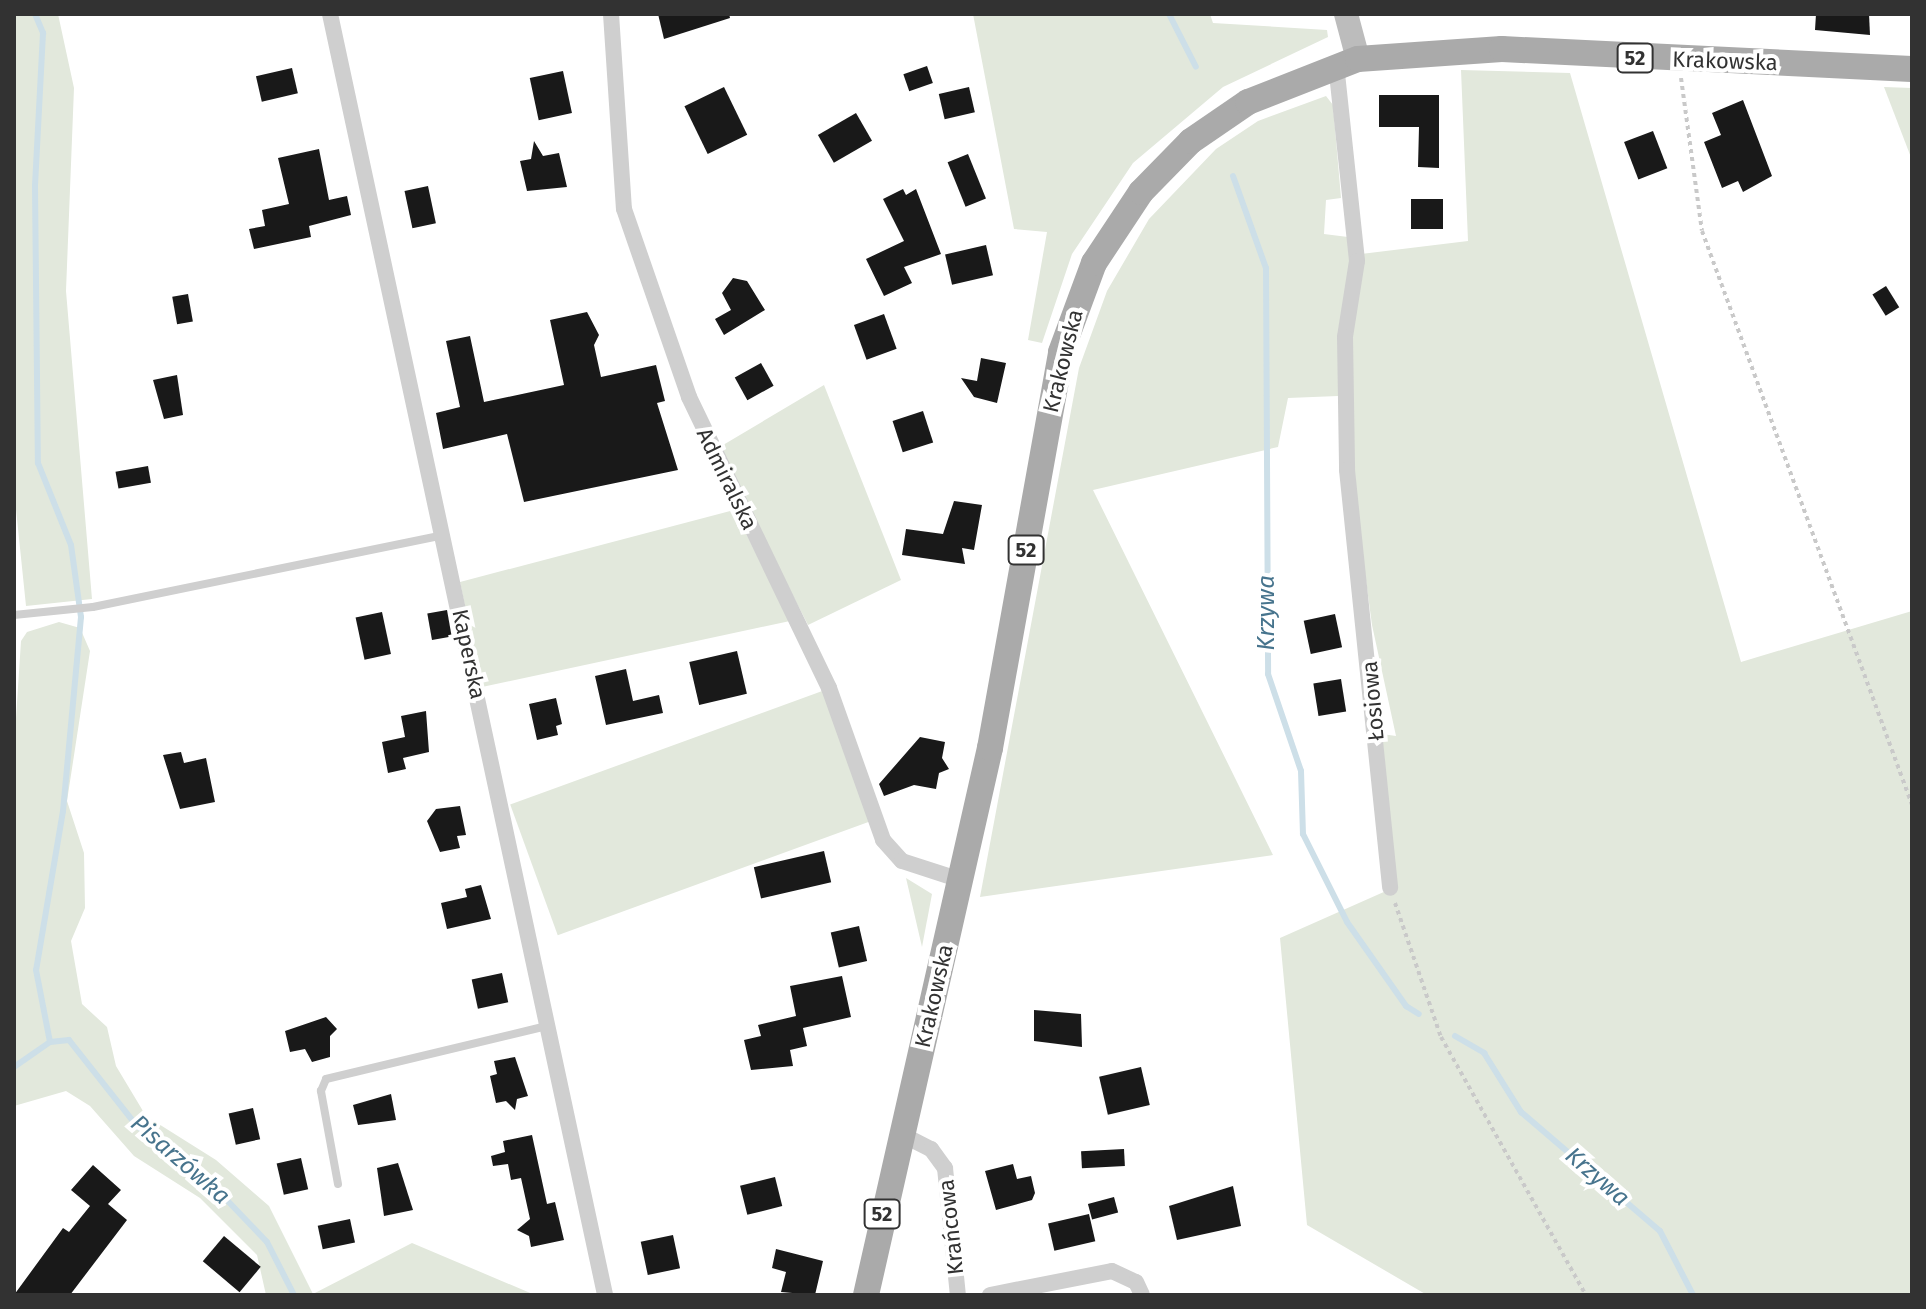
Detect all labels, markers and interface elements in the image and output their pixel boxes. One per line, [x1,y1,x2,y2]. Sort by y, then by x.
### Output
road number: 52 [1615,42,1655,74]
street label: Krakowska [1672,46,1778,76]
street label: Krakowska [1037,307,1089,415]
street label: Admiralska [691,424,763,534]
road number: 52 [1006,534,1046,566]
water label: Krzywa [1253,575,1281,651]
street label: Kaperska [447,607,491,701]
street label: Łosiowa [1356,660,1390,742]
street label: Krakowska [909,942,959,1050]
water label: Pisarzówka [125,1109,235,1211]
water label: Krzywa [1559,1141,1635,1213]
street label: Krańcowa [933,1178,969,1276]
road number: 52 [862,1198,902,1230]

